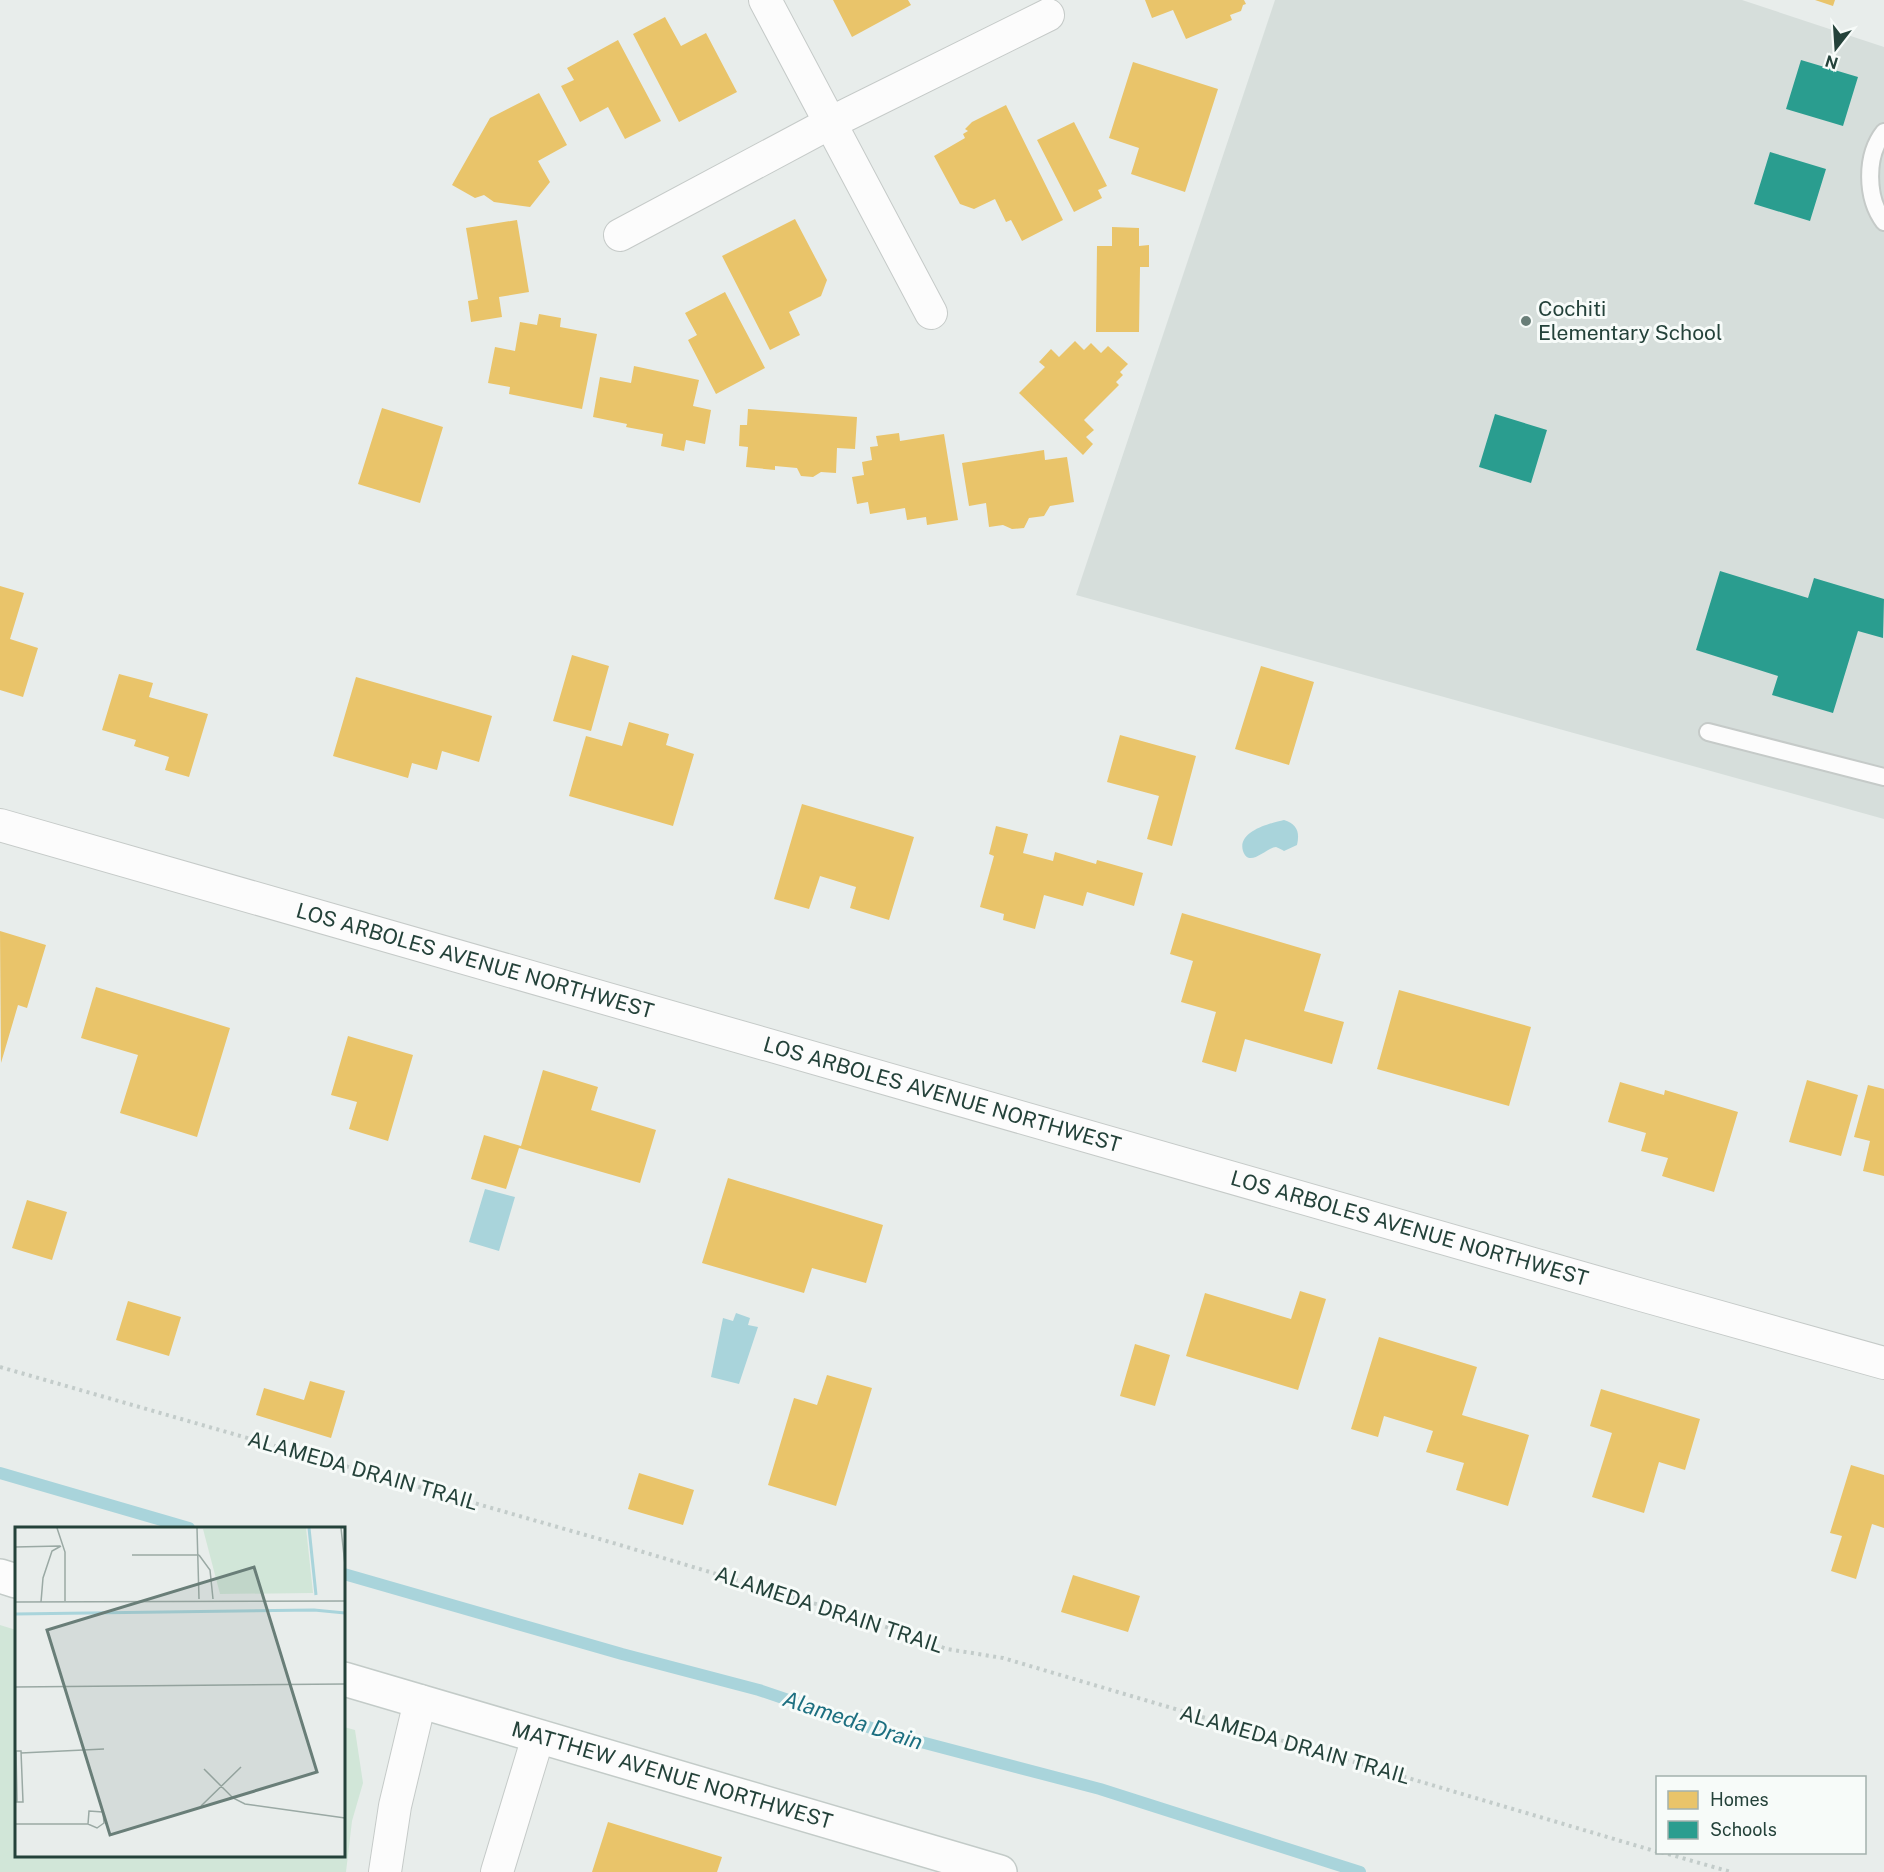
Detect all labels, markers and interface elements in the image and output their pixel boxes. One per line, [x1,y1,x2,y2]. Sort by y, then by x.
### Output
north arrow [1806,18,1866,78]
text: N [1823,51,1841,73]
place label: Cochiti Elementary School [1538,296,1722,345]
marker: Cochiti Elementary School [1519,314,1533,328]
street label: LOS ARBOLES AVENUE NORTHWEST [293,897,657,1024]
street label: LOS ARBOLES AVENUE NORTHWEST [761,1031,1124,1157]
street label: LOS ARBOLES AVENUE NORTHWEST [1228,1165,1591,1291]
street label: ALAMEDA DRAIN TRAIL [245,1426,481,1515]
inset map [15,1527,345,1857]
street label: ALAMEDA DRAIN TRAIL [712,1561,946,1658]
water label: Alameda Drain [780,1685,926,1755]
street label: ALAMEDA DRAIN TRAIL [1177,1700,1413,1789]
street label: MATTHEW AVENUE NORTHWEST [509,1716,836,1834]
legend [1656,1776,1866,1854]
text: Homes [1710,1789,1769,1810]
text: Schools [1710,1819,1777,1840]

